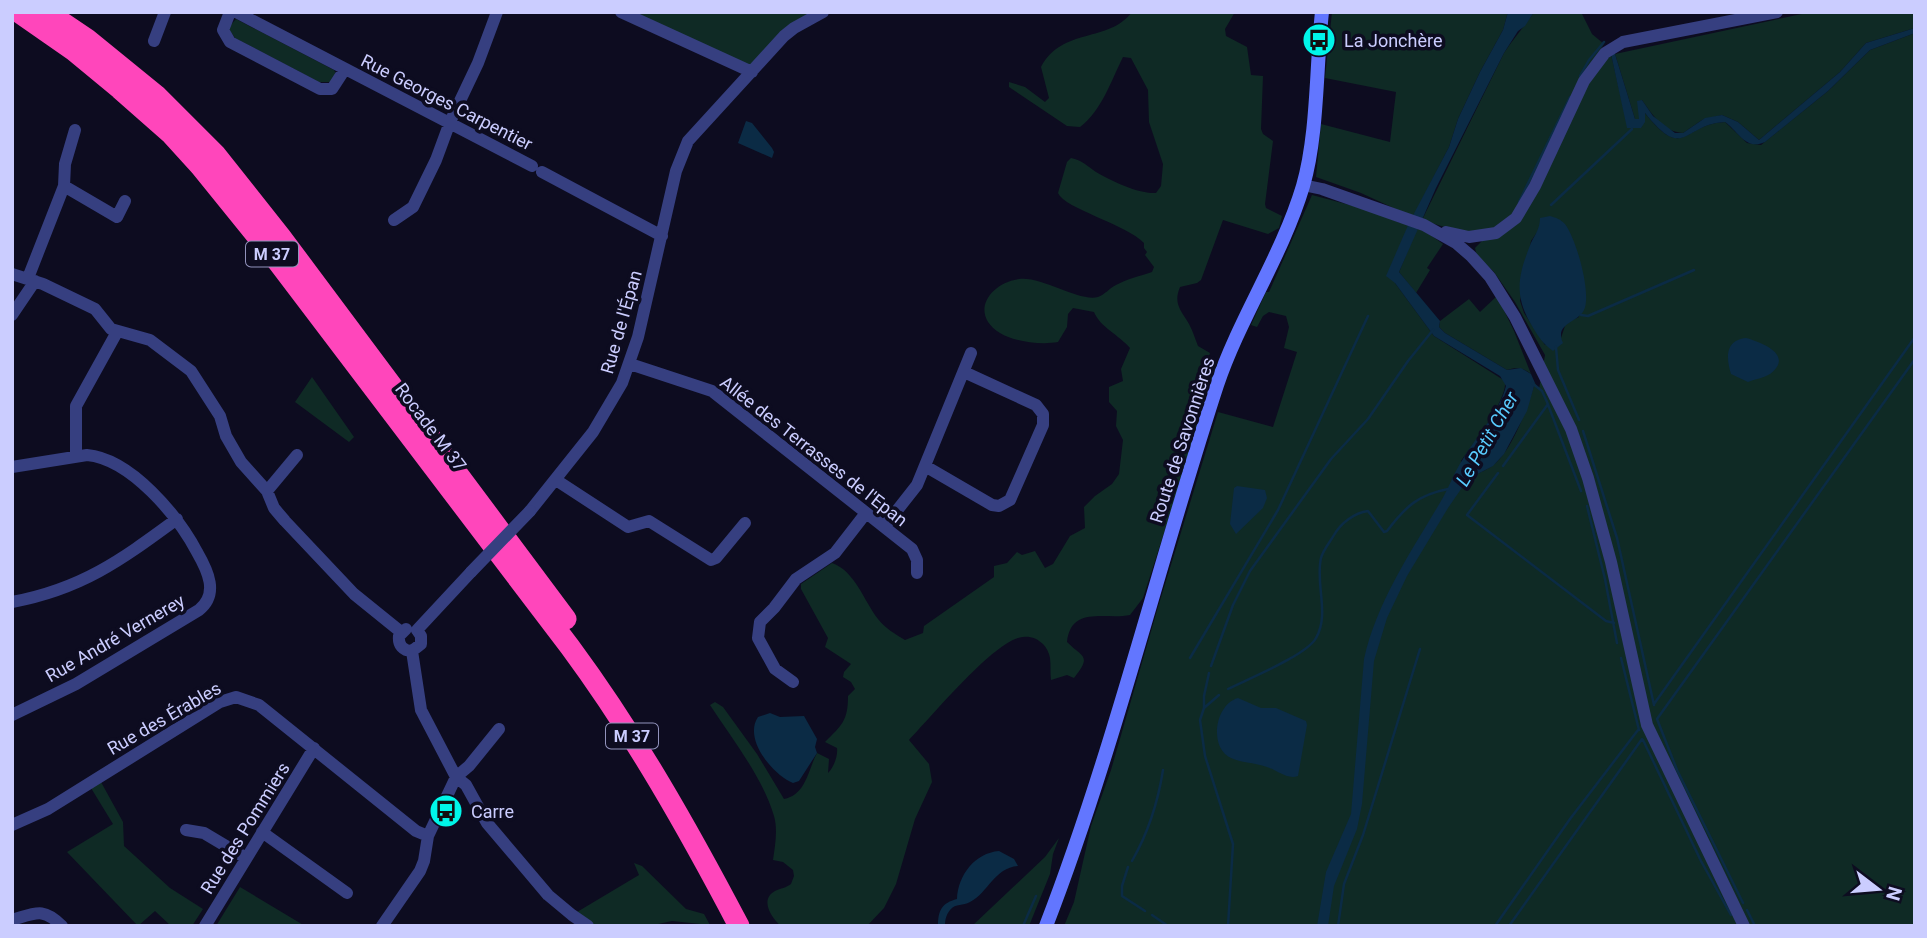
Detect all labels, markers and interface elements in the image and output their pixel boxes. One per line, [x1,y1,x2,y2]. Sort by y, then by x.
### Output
bus stop icon: La Jonchère [1300,21,1338,59]
place label: La Jonchère [1344,30,1442,51]
street label: Rue Georges Carpentier [358,50,536,154]
road number: M 37 [246,242,298,266]
street label: Rue de l'Épan [596,268,646,376]
street label: Route de Savonnières [1145,354,1219,526]
street label: Allée des Terrasses de l'Epan [716,371,912,531]
street label: Rocade M 37 [391,379,471,475]
water label: Le Petit Cher [1451,387,1524,490]
street label: Rue André Vernerey [42,589,189,686]
street label: Rue des Érables [104,677,224,759]
road number: M 37 [606,723,658,748]
street label: Rue des Pommiers [196,758,294,898]
bus stop icon: Carre [427,792,465,830]
place label: Carre [471,801,514,822]
north arrow [1843,854,1913,924]
text: N [1881,884,1907,903]

